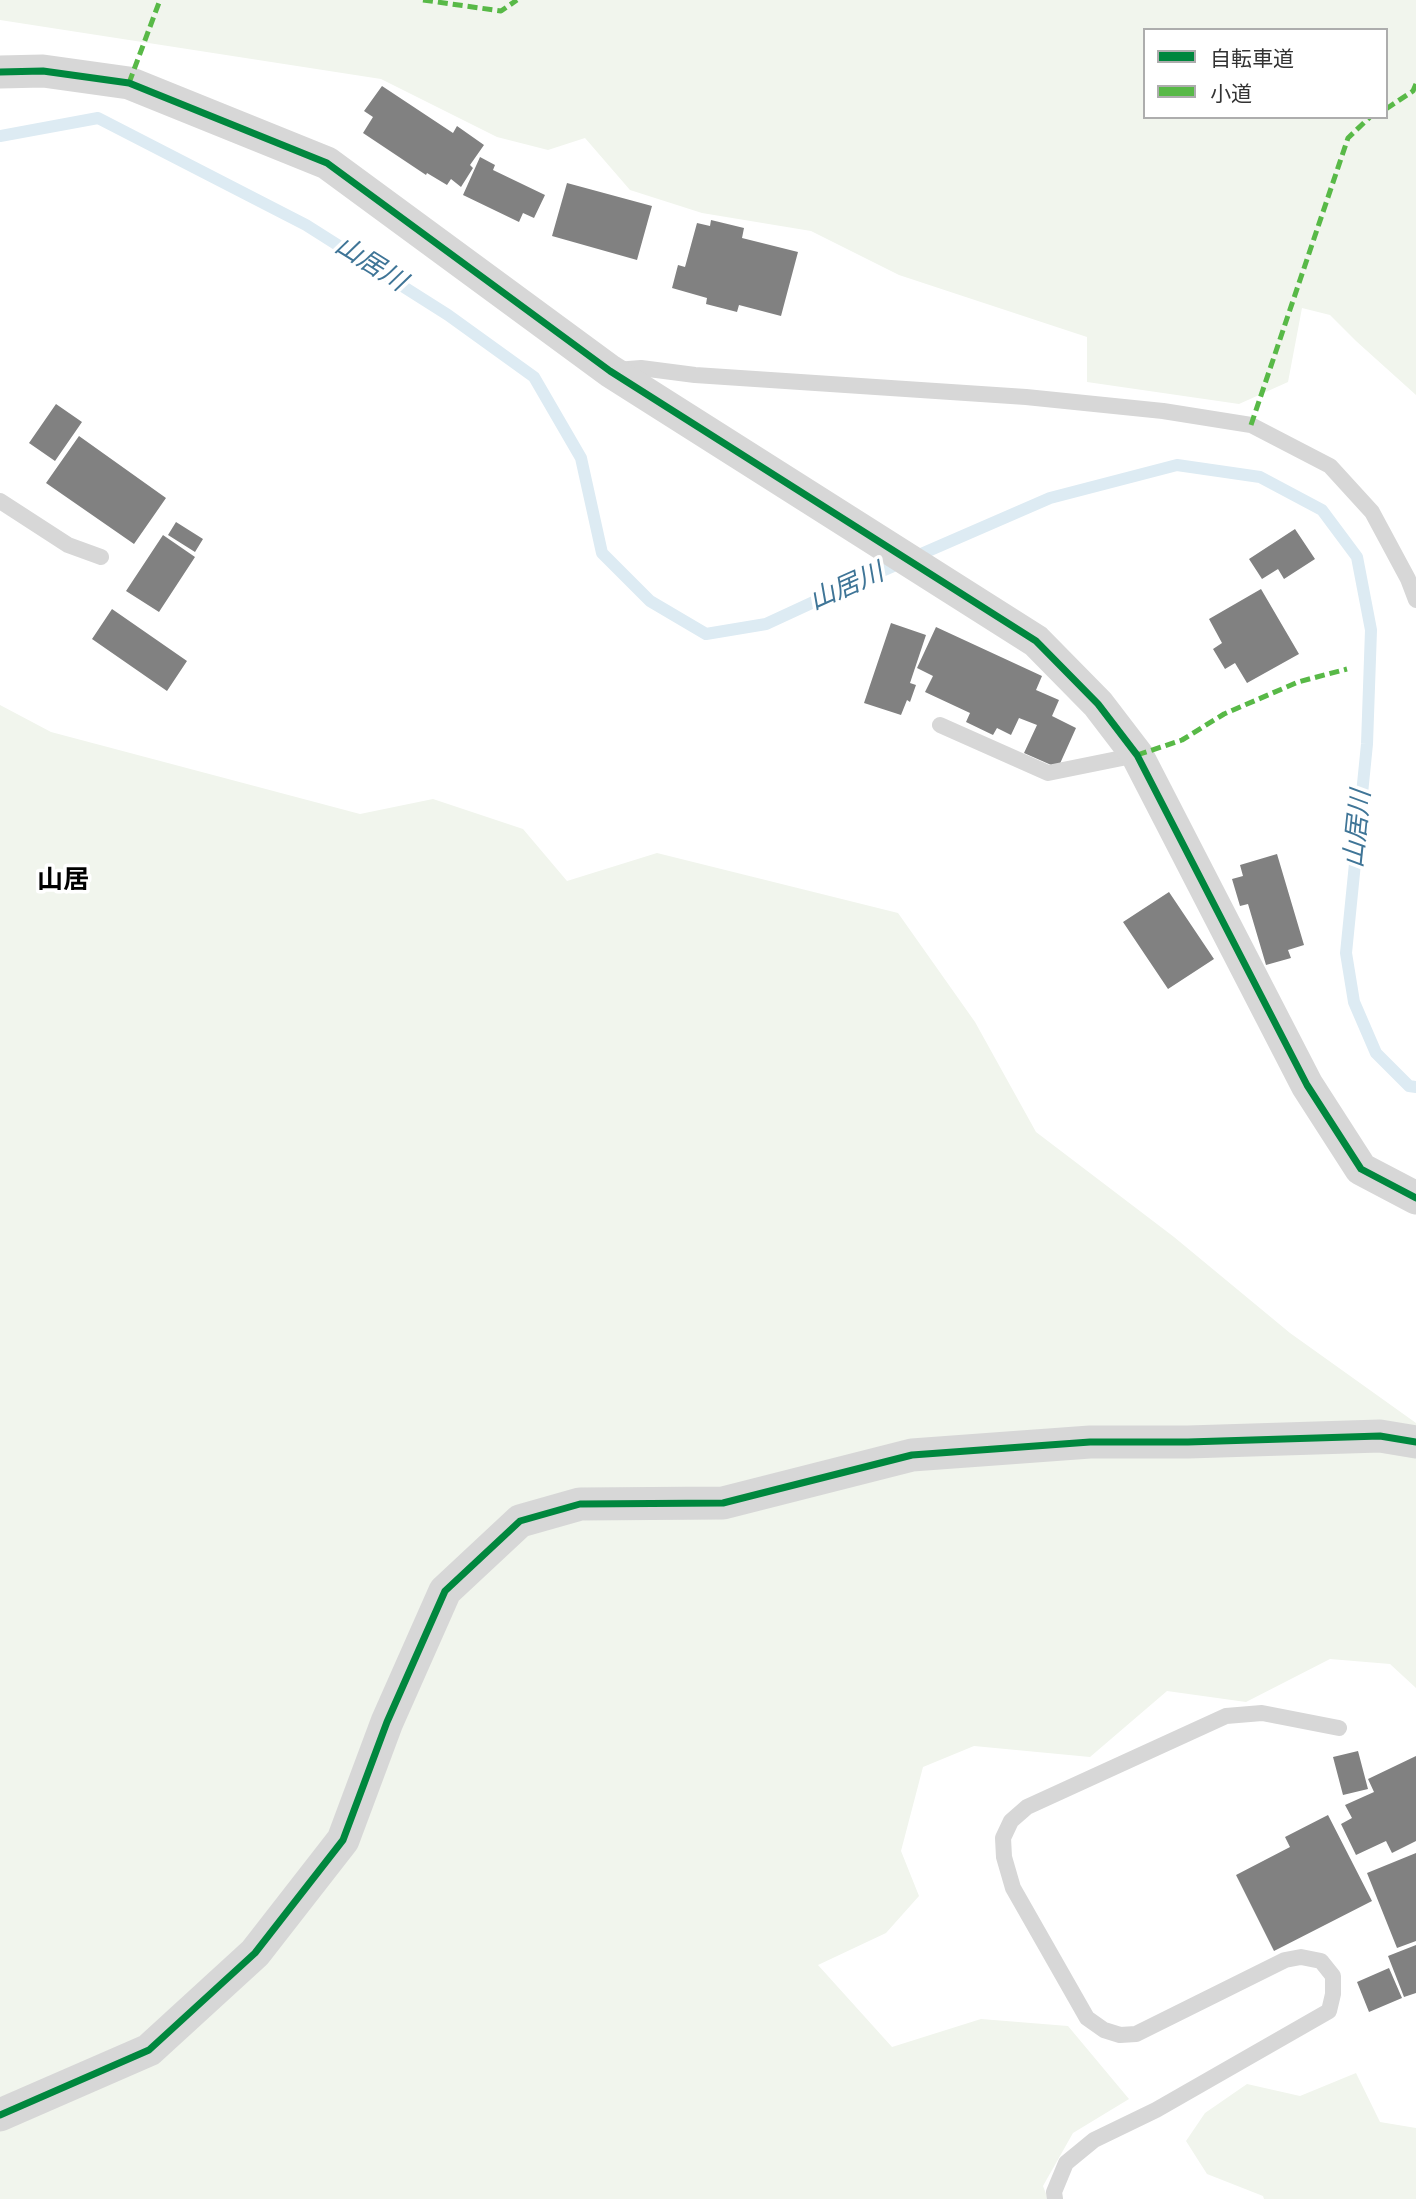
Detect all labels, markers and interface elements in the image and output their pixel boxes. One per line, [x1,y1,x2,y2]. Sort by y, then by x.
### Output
legend [1143,28,1388,119]
text: 自転車道 [1210,47,1294,71]
text: 小道 [1210,82,1252,106]
water label: 山居川 [329,231,411,299]
water label: 山居川 [805,558,889,618]
water label: 山居川 [1339,789,1379,869]
district label: 山居 [37,865,89,897]

